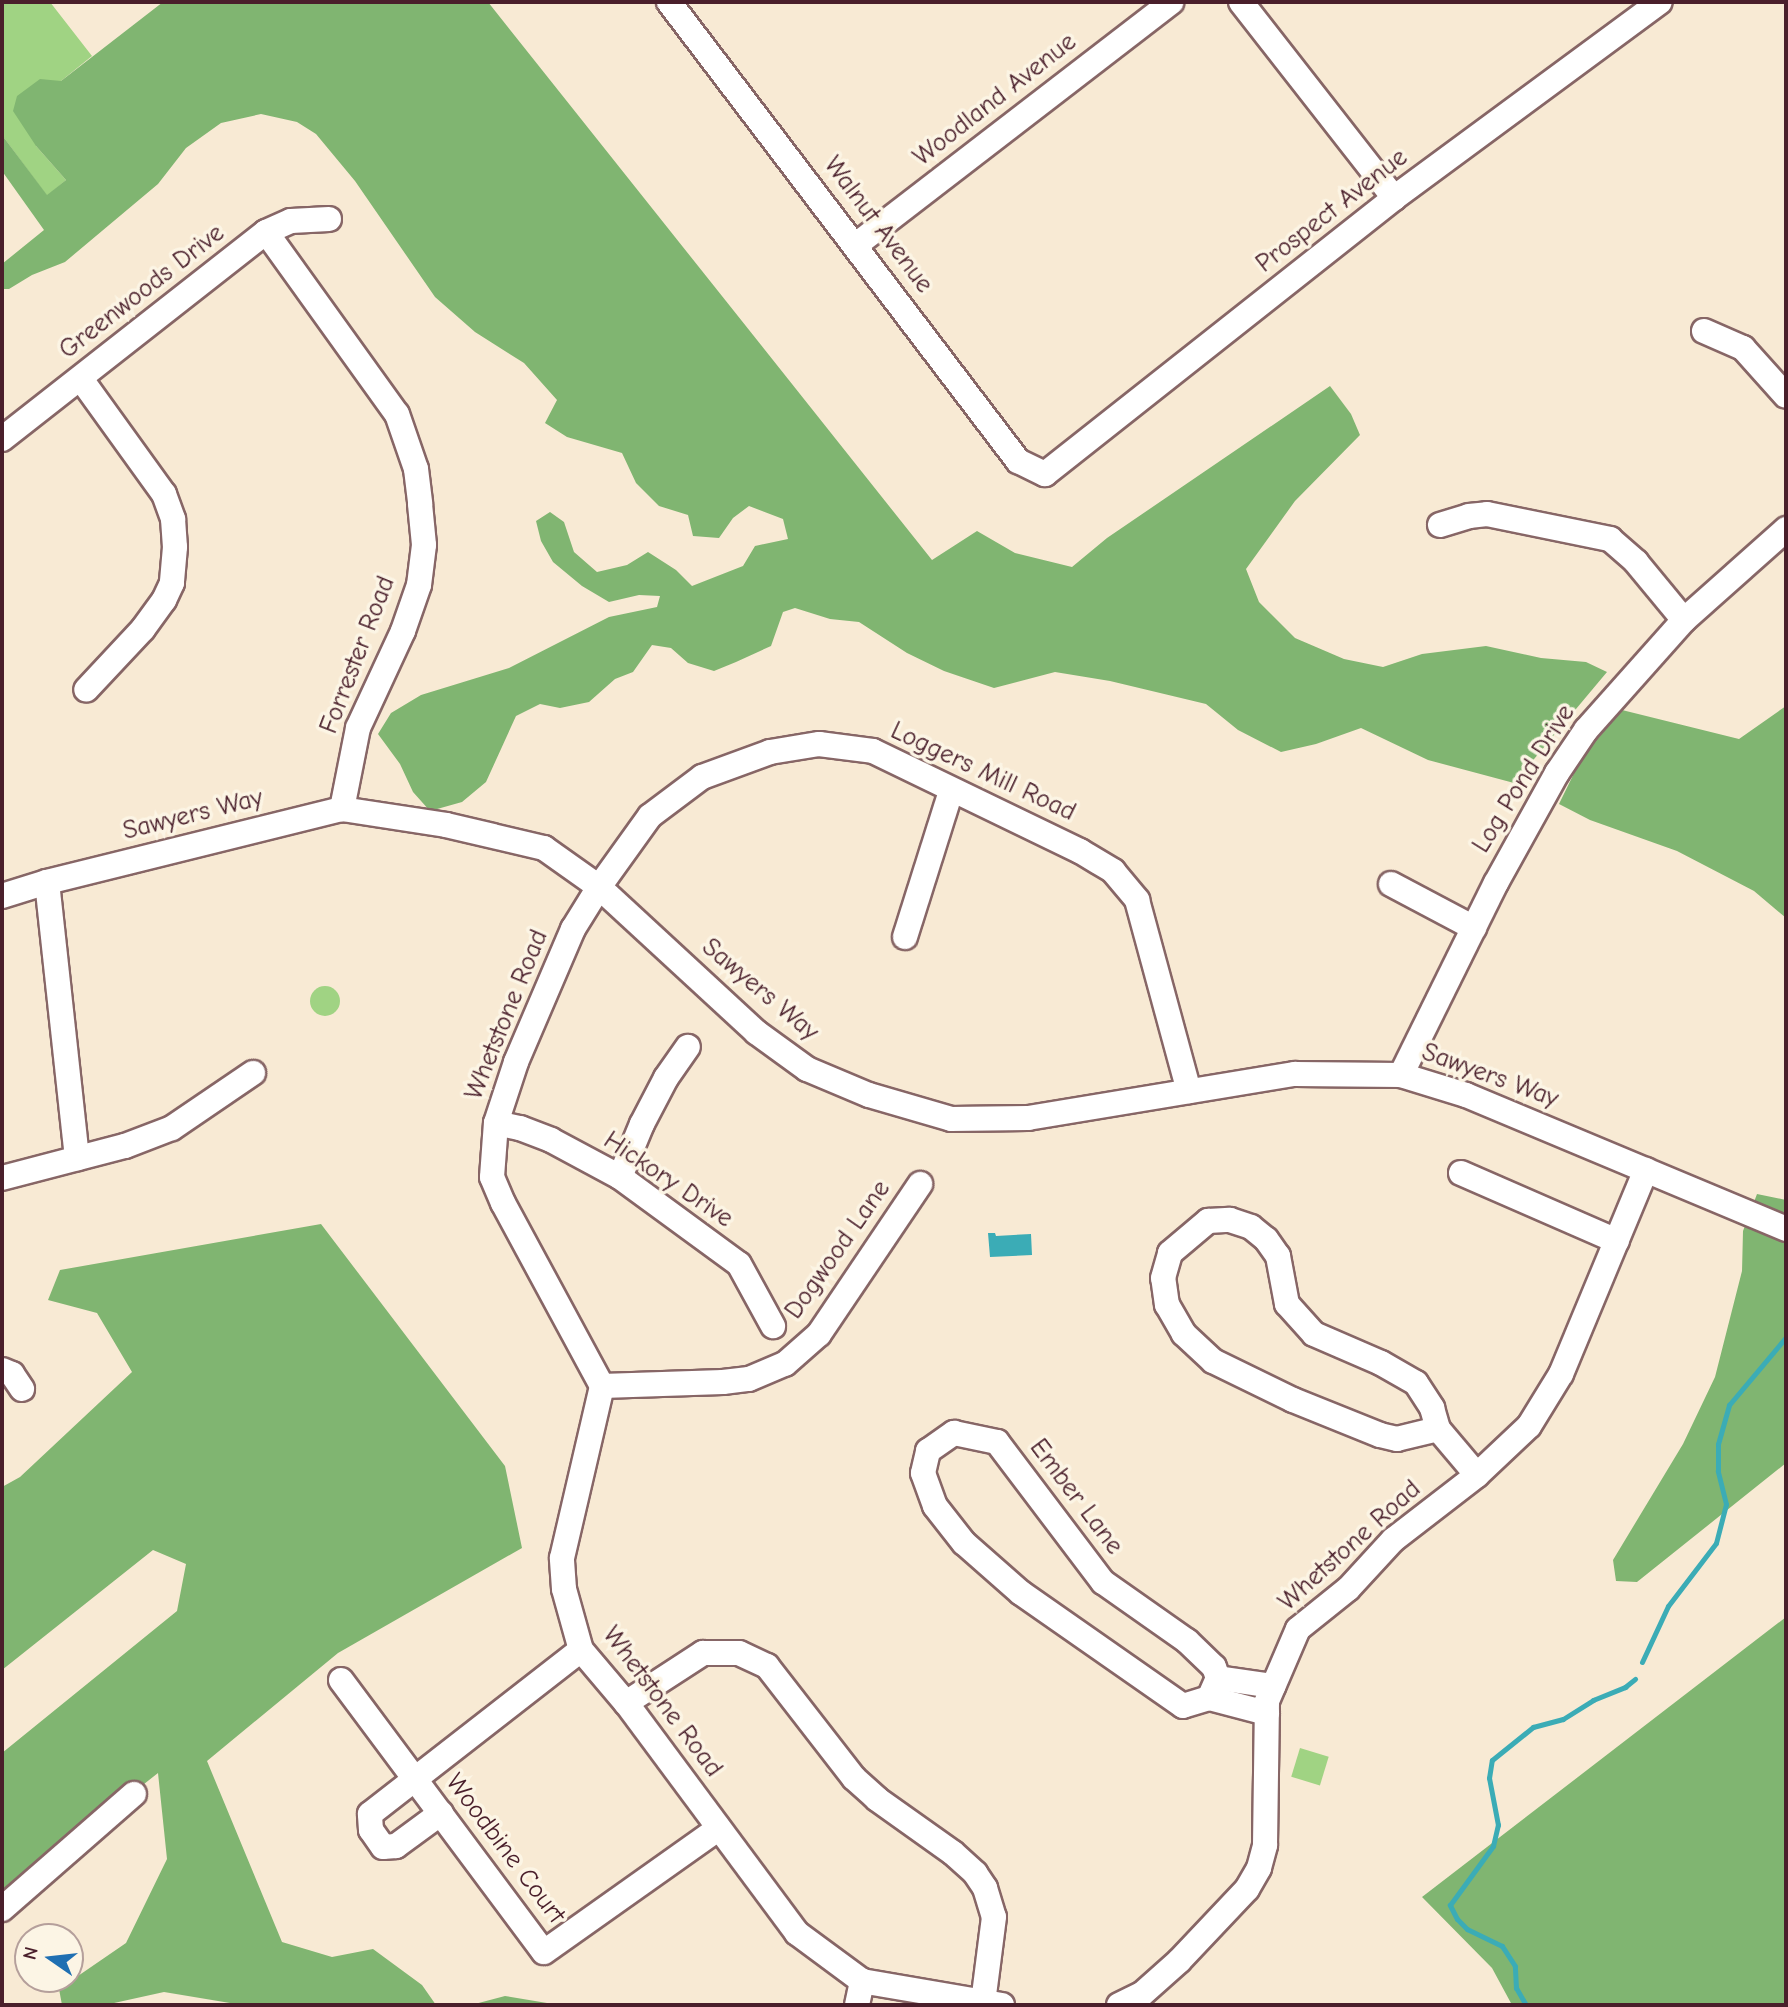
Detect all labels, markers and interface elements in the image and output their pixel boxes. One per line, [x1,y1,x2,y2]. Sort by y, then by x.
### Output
street label: Woodland Avenue [907,27,1083,173]
street label: Prospect Avenue [1250,142,1414,280]
street label: Walnut Avenue [817,151,939,299]
street label: Greenwoods Drive [53,218,231,366]
street label: Forrester Road [314,572,402,738]
street label: Log Pond Drive [1466,699,1582,859]
street label: Loggers Mill Road [885,715,1081,829]
street label: Sawyers Way [120,783,266,847]
street label: Whetstone Road [459,926,555,1104]
street label: Sawyers Way [695,932,825,1048]
street label: Sawyers Way [1417,1037,1563,1115]
street label: Hickory Drive [597,1125,739,1235]
street label: Dogwood Lane [779,1175,897,1325]
street label: Ember Lane [1022,1433,1130,1561]
street label: Whetstone Road [1273,1474,1427,1618]
street label: Whetstone Road [595,1621,729,1783]
street label: Woodbine Court [439,1768,571,1930]
north arrow [14,1923,84,1993]
text: N [18,1945,43,1962]

